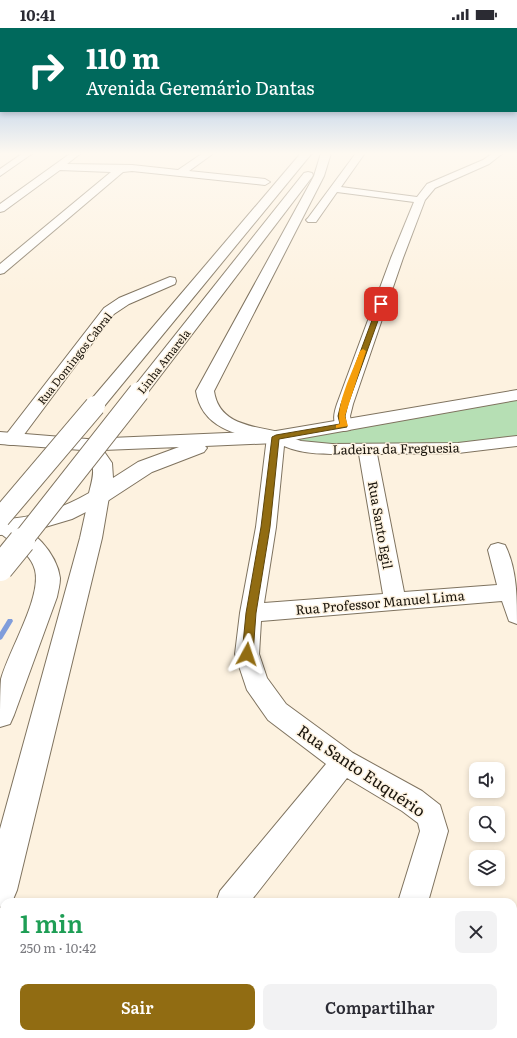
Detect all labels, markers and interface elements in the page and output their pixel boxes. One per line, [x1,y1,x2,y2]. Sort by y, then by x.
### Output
text: 10:41 [20,3,55,26]
text: 110 m [86,36,160,78]
icon: right [20,44,72,96]
text: Avenida Geremário Dantas [86,74,314,101]
pin [364,287,398,321]
icon: arrive [370,293,392,315]
street label: Rua Domingos Cabral [33,308,115,407]
street label: Linha Amarela [133,325,193,397]
street label: Ladeira da Freguesia [332,437,460,459]
street label: Rua Santo Egil [364,479,398,571]
street label: Rua Professor Manuel Lima [295,585,465,619]
position arrow [226,633,268,675]
street label: Rua Santo Euquério [293,718,431,822]
map controls [469,762,505,886]
button: sound [469,762,505,798]
button: search [469,806,505,842]
button: layers [469,850,505,886]
text: 1 min [20,905,83,940]
button: close [455,911,497,953]
text: 250 m · 10:42 [20,938,96,957]
button: Sair [20,984,255,1030]
button: Compartilhar [263,984,497,1030]

